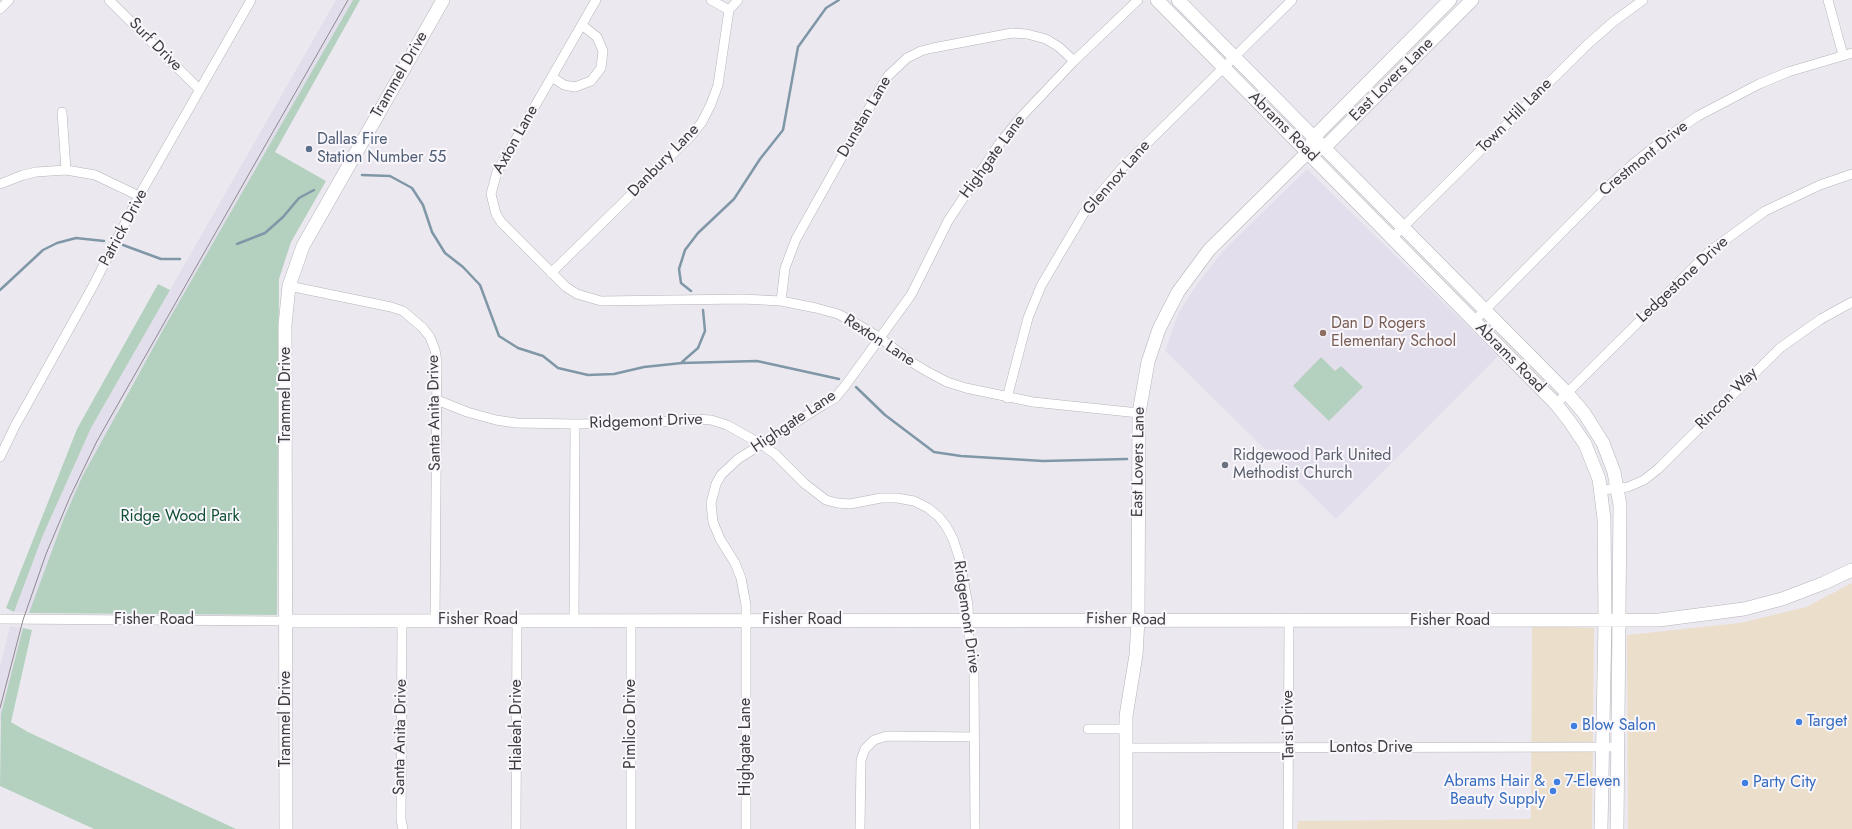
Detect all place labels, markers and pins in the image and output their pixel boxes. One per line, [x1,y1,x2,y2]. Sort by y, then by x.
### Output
place label: Dallas Fire Station Number 55 [317,130,446,168]
marker: Dallas Fire Station Number 55 [304,144,314,154]
place label: Dan D Rogers Elementary School [1331,314,1456,352]
marker: Dan D Rogers Elementary School [1318,328,1328,338]
place label: Ridgewood Park United Methodist Church [1233,446,1391,484]
marker: Ridgewood Park United Methodist Church [1220,460,1230,470]
place label: Target [1807,712,1847,732]
place label: Blow Salon [1582,716,1656,736]
marker: Target [1794,717,1804,727]
marker: Blow Salon [1569,721,1579,731]
place label: Abrams Hair & Beauty Supply [1444,772,1545,810]
place label: 7-Eleven [1565,772,1621,792]
place label: Party City [1753,773,1816,793]
marker: 7-Eleven [1552,777,1562,787]
marker: Party City [1740,778,1750,788]
marker: Abrams Hair & Beauty Supply [1548,786,1558,796]

